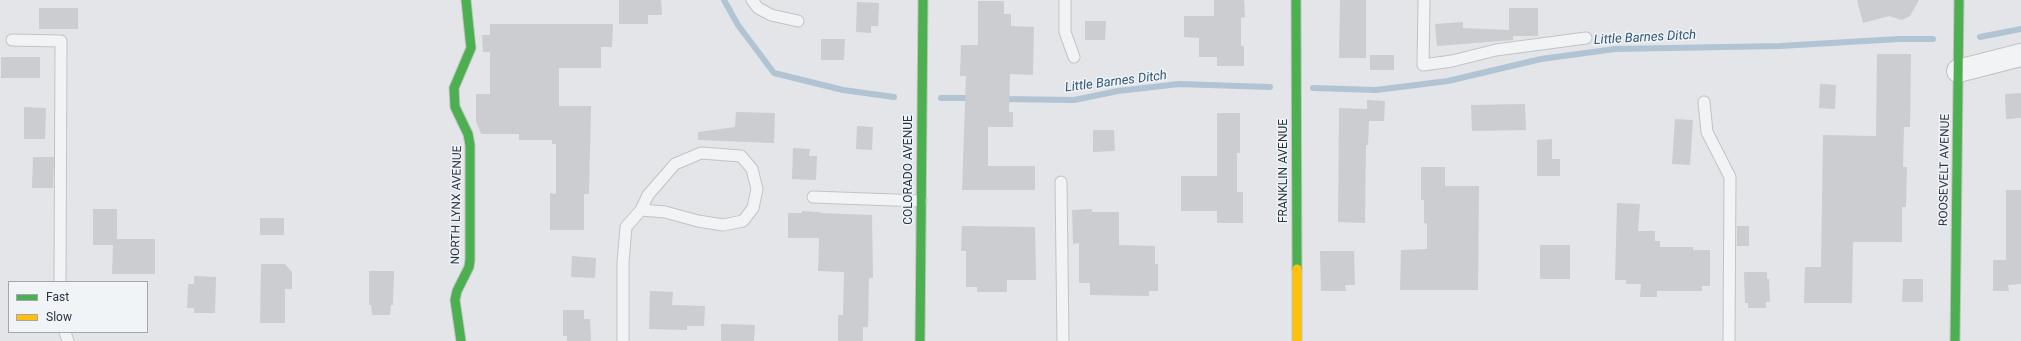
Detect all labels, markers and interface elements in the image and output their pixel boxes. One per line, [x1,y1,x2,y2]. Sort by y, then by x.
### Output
water label: Little Barnes Ditch [1593,28,1697,48]
water label: Little Barnes Ditch [1064,68,1168,96]
street label: ROOSEVELT AVENUE [1937,114,1953,226]
street label: COLORADO AVENUE [902,115,916,225]
street label: FRANKLIN AVENUE [1277,119,1291,223]
street label: NORTH LYNX AVENUE [449,145,465,265]
legend [8,281,148,333]
text: Fast [46,290,69,304]
text: Slow [46,310,72,324]

